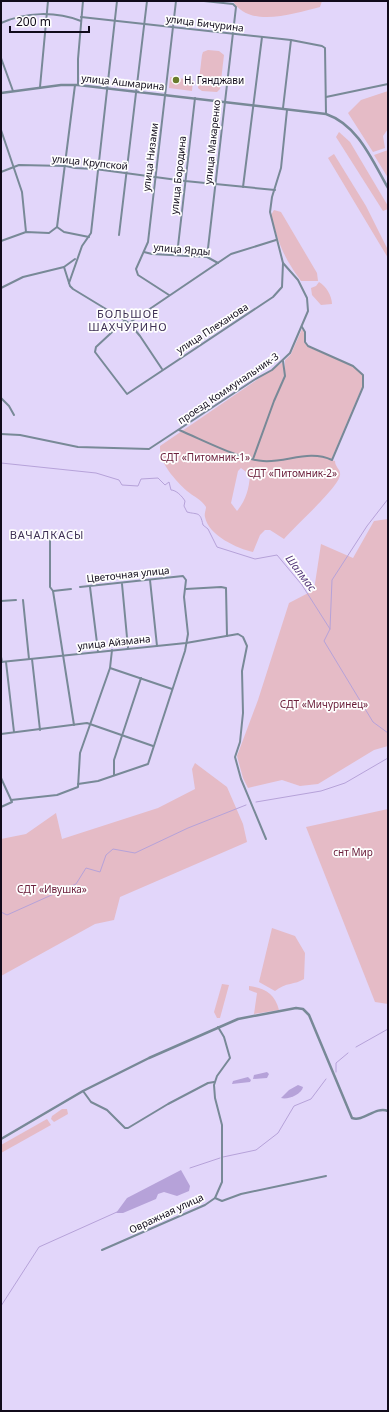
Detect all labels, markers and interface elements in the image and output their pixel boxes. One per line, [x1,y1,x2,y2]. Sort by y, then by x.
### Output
scale bar [10,8,89,34]
street label: улица Бичурина [165,11,245,35]
text: 200 m [16,13,51,30]
street label: улица Ашмарина [81,71,165,93]
place label: Н. Гянджави [184,73,244,87]
marker: Н. Гянджави [171,75,181,85]
street label: улица Макаренко [201,99,223,185]
street label: улица Низами [139,122,161,192]
street label: улица Бородина [167,135,189,215]
street label: улица Крупской [51,151,129,173]
street label: улица Ярды [153,240,211,258]
street label: улица Плеханова [173,299,251,357]
district label: БОЛЬШОЕ ШАХЧУРИНО [88,306,168,334]
street label: проезд Коммунальник-3 [175,349,282,427]
park label: СДТ «Питомник-1» [160,450,250,464]
park label: СДТ «Питомник-2» [247,466,337,480]
district label: ВАЧАЛКАСЫ [10,527,84,542]
water label: Шалмас [283,551,320,594]
street label: Цветочная улица [86,563,170,585]
street label: улица Айзмана [77,631,151,653]
park label: СДТ «Мичуринец» [280,697,368,711]
park label: снт Мир [333,845,373,859]
park label: СДТ «Ивушка» [17,882,87,896]
street label: Овражная улица [126,1190,206,1236]

